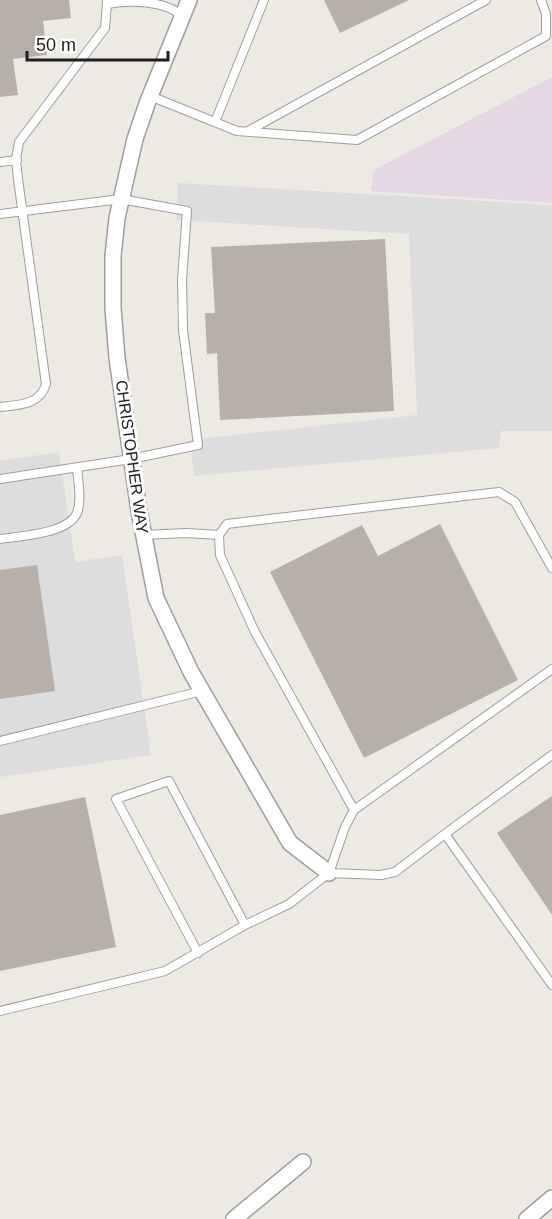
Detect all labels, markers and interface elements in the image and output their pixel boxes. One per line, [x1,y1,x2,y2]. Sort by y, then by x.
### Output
scale bar [27,24,168,62]
text: 50 m [36,35,76,55]
street label: CHRISTOPHER WAY [113,379,151,535]

